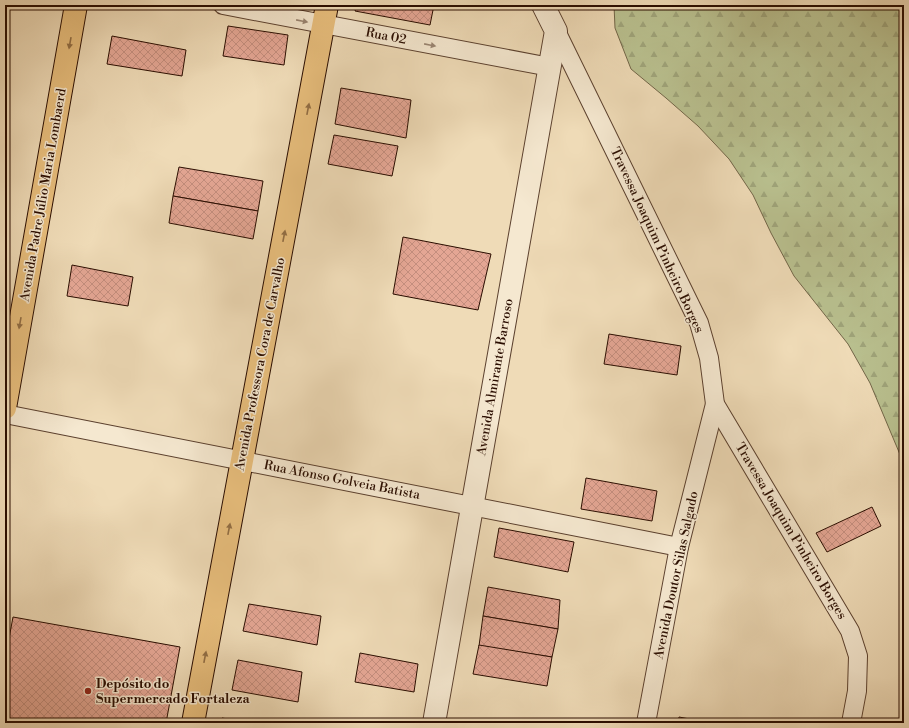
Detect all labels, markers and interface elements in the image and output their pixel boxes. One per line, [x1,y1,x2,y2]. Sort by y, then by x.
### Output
one-way arrow [296,18,308,24]
street label: Rua 02 [364,24,408,48]
one-way arrow [66,37,72,50]
one-way arrow [424,42,437,48]
street label: Avenida Padre Júlio Maria Lombaerd [16,87,70,304]
one-way arrow [305,103,311,115]
street label: Travessa Joaquim Pinheiro Borges [607,145,707,336]
one-way arrow [281,230,287,243]
street label: Avenida Professora Cora de Carvalho [231,256,289,473]
street label: Avenida Almirante Barroso [473,297,517,458]
one-way arrow [17,317,23,329]
street label: Travessa Joaquim Pinheiro Borges [732,440,850,622]
street label: Rua Afonso Golveia Batista [263,457,422,503]
street label: Avenida Doutor Silas Salgado [650,490,702,661]
one-way arrow [226,523,232,535]
one-way arrow [202,651,208,663]
place label: Depósito do Supermercado Fortaleza [96,676,250,707]
marker: Depósito do Supermercado Fortaleza [83,686,93,696]

